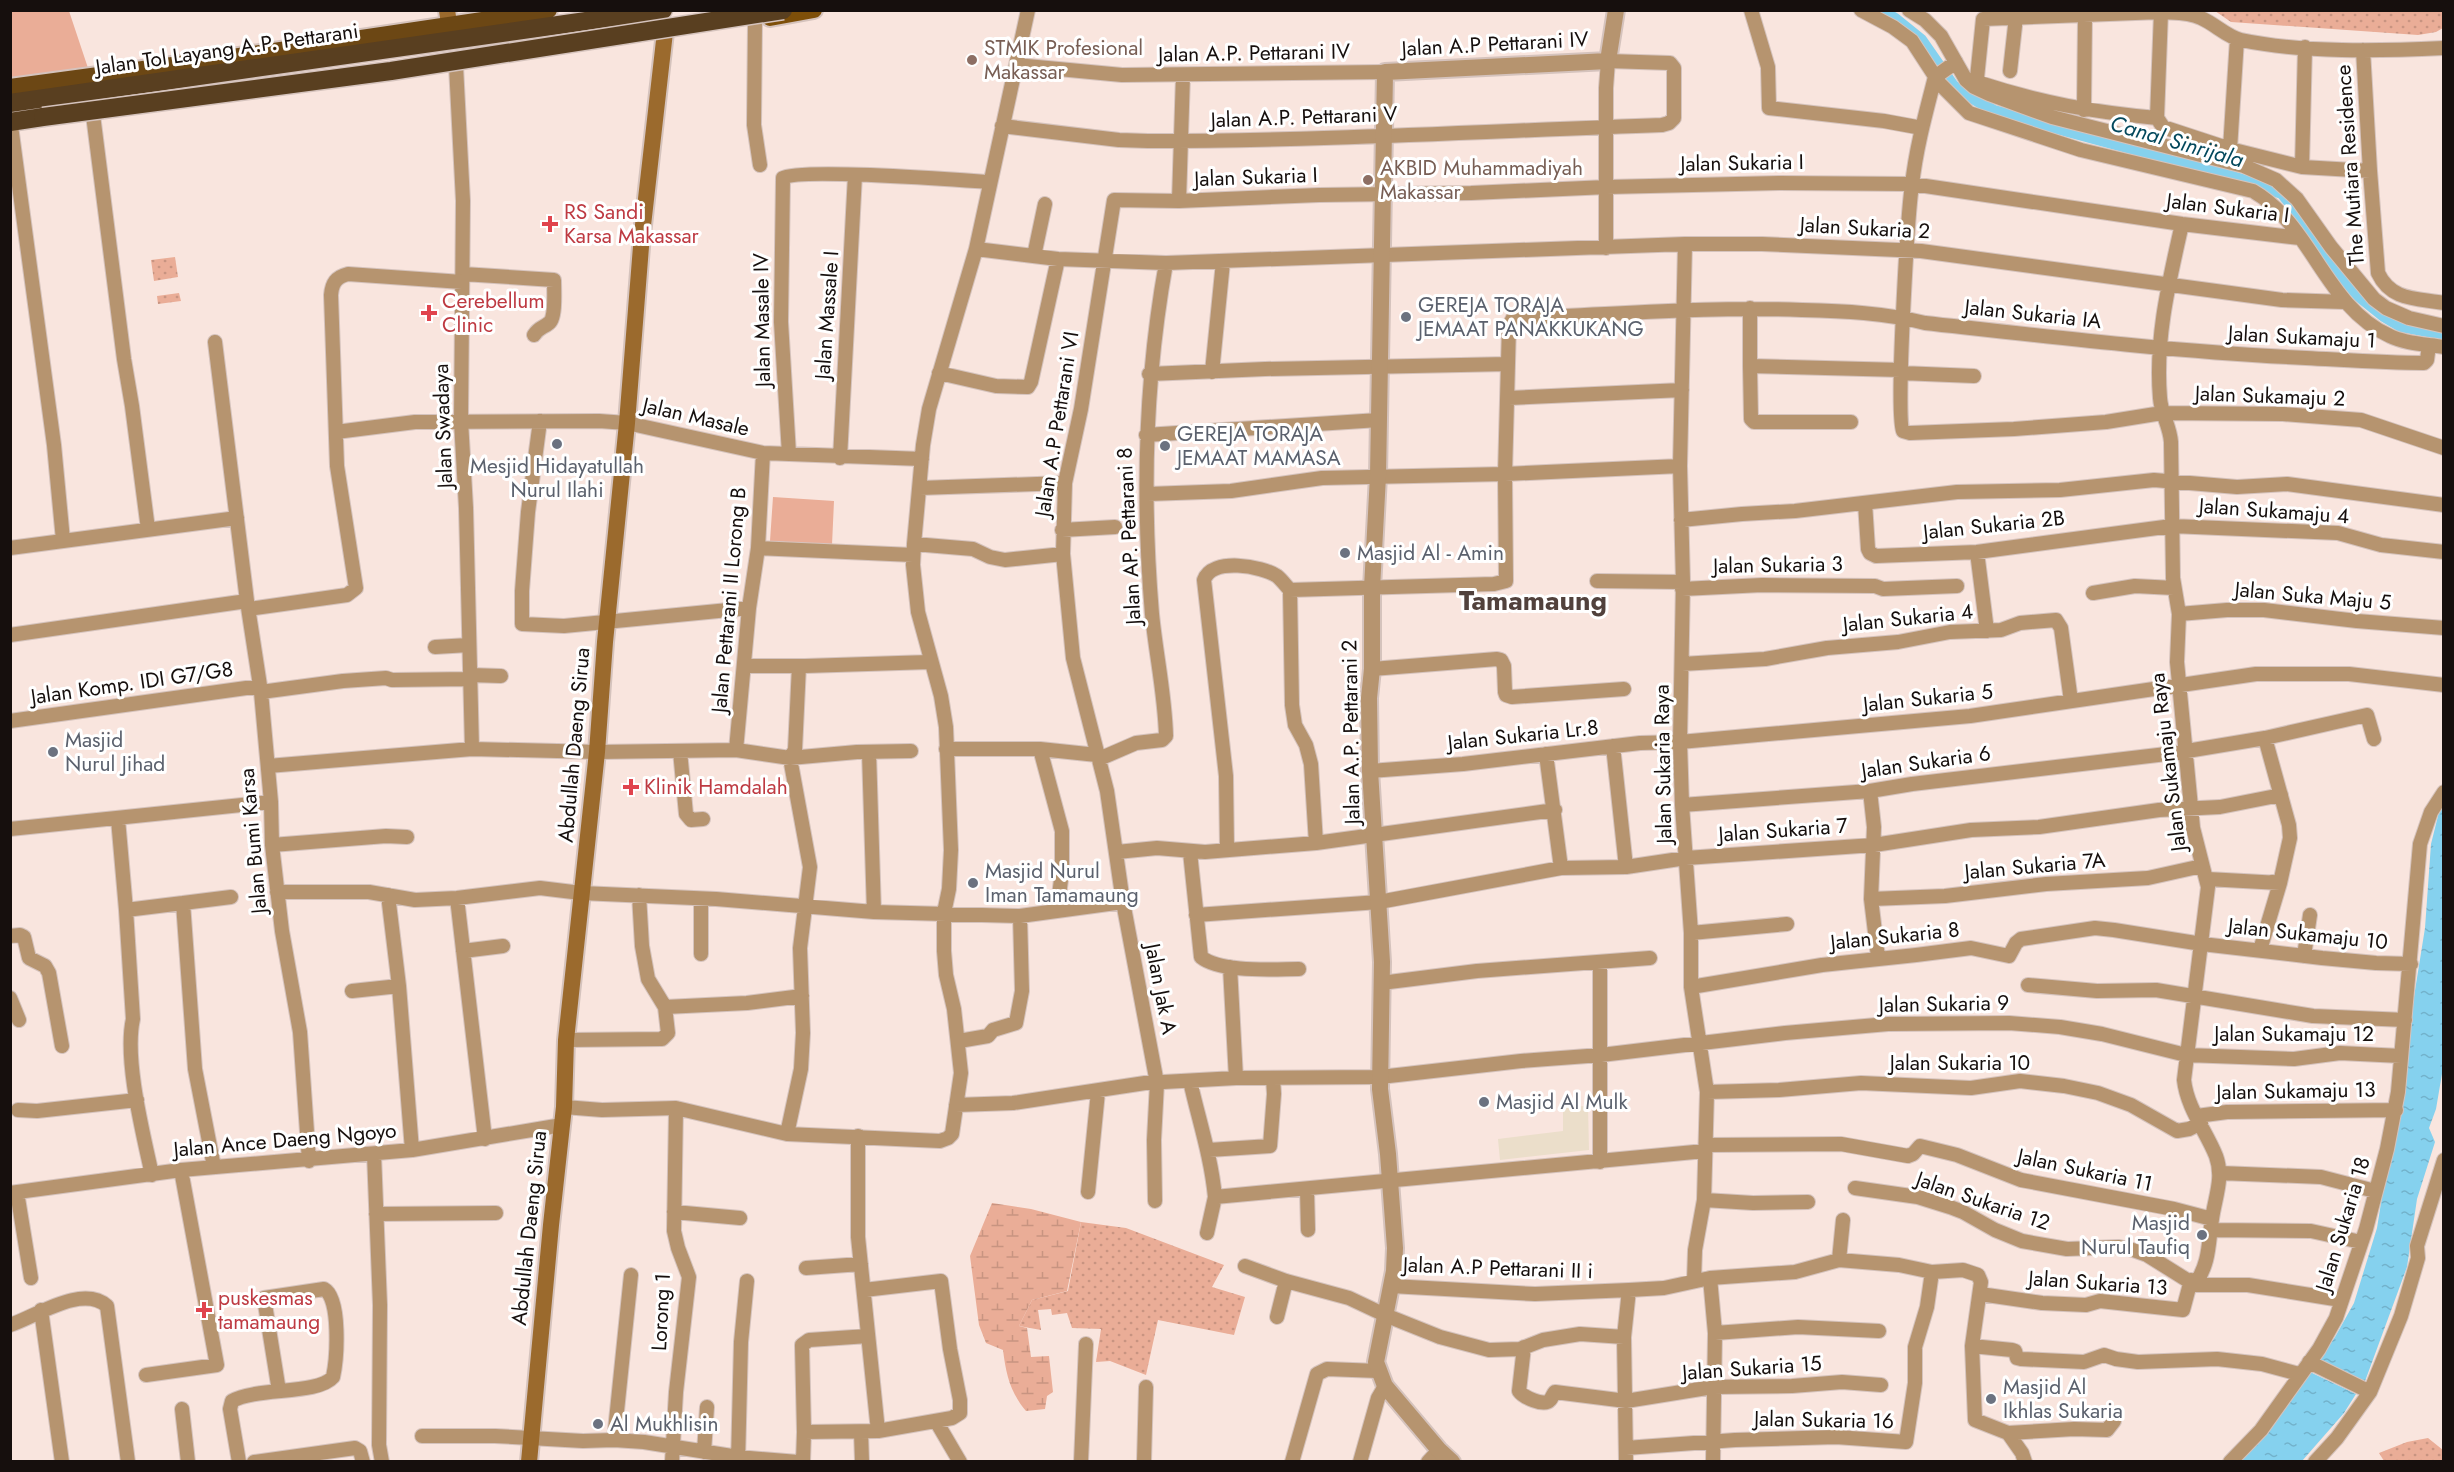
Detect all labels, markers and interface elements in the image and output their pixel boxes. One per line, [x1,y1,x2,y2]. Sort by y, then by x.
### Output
street label: Jalan Tol Layang A.P. Pettarani [91,16,360,83]
street label: Jalan A.P Pettarani IV [1398,24,1589,64]
place label: STMIK Profesional Makassar [984,33,1143,87]
street label: Jalan A.P. Pettarani IV [1155,36,1350,70]
marker: STMIK Profesional Makassar [965,53,979,67]
street label: The Mutiara Residence [2328,63,2372,266]
street label: Jalan A.P. Pettarani V [1207,99,1398,135]
water label: Canal Sinrijala [2106,107,2248,175]
street label: Jalan Sukaria I [1677,147,1804,179]
place label: AKBID Muhammadiyah Makassar [1380,153,1583,207]
street label: Jalan Sukaria I [1191,160,1318,194]
marker: AKBID Muhammadiyah Makassar [1361,173,1375,187]
street label: Jalan Sukaria I [2162,185,2291,230]
place label: RS Sandi Karsa Makassar [564,197,700,251]
street label: Jalan Sukaria 2 [1796,209,1931,246]
marker: RS Sandi Karsa Makassar [541,215,559,233]
street label: Jalan Massale I [807,250,846,383]
street label: Jalan Masale IV [746,253,778,390]
place label: Cerebellum Clinic [442,286,545,340]
place label: GEREJA TORAJA JEMAAT PANAKKUKANG [1415,290,1644,344]
street label: Jalan Sukaria IA [1960,292,2103,336]
marker: Cerebellum Clinic [420,304,438,322]
marker: GEREJA TORAJA JEMAAT PANAKKUKANG [1399,310,1413,324]
street label: Jalan Sukamaju 1 [2224,318,2377,356]
street label: Jalan A.P Pettarani VI [1027,329,1086,522]
street label: Jalan Swadaya [426,363,460,492]
street label: Jalan Sukamaju 2 [2191,378,2346,414]
street label: Jalan Masale [637,389,753,444]
place label: GEREJA TORAJA JEMAAT MAMASA [1174,419,1341,473]
marker: Mesjid Hidayatullah Nurul Ilahi [550,437,564,451]
marker: GEREJA TORAJA JEMAAT MAMASA [1158,439,1172,453]
street label: Jalan AP. Pettarani 8 [1109,447,1149,628]
place label: Mesjid Hidayatullah Nurul Ilahi [470,451,644,505]
street label: Jalan Pettarani II Lorong B [704,486,754,717]
street label: Jalan Sukamaju 4 [2195,491,2350,531]
street label: Jalan Sukaria 2B [1919,503,2066,548]
place label: Masjid Al - Amin [1357,538,1504,568]
marker: Masjid Al - Amin [1338,546,1352,560]
street label: Jalan Sukaria 3 [1710,549,1843,581]
street label: Jalan Suka Maju 5 [2230,574,2393,618]
district label: Tamamaung [1459,581,1607,620]
street label: Jalan Sukaria 4 [1839,596,1974,640]
street label: Jalan A.P. Pettarani 2 [1334,639,1368,828]
street label: Abdullah Daeng Sirua [551,646,597,844]
street label: Jalan Komp. IDI G7/G8 [26,654,235,712]
street label: Jalan Sukamaju Raya [2142,671,2194,856]
street label: Jalan Sukaria 5 [1859,676,1994,720]
street label: Jalan Sukaria Raya [1647,684,1679,847]
street label: Jalan Sukaria Lr.8 [1443,712,1600,758]
place label: Masjid Nurul Jihad [65,725,165,779]
street label: Jalan Sukaria 6 [1856,738,1993,786]
marker: Masjid Nurul Jihad [46,745,60,759]
street label: Jalan Bumi Karsa [232,767,275,918]
place label: Klinik Hamdalah [644,772,788,802]
marker: Klinik Hamdalah [622,778,640,796]
street label: Jalan Sukaria 7 [1714,811,1849,850]
street label: Jalan Sukaria 7A [1960,845,2107,887]
place label: Masjid Nurul Iman Tamamaung [985,856,1139,910]
marker: Masjid Nurul Iman Tamamaung [966,876,980,890]
street label: Jalan Sukamaju 10 [2224,910,2389,957]
street label: Jalan Sukaria 8 [1826,914,1961,958]
street label: Jalan Jak A [1137,938,1185,1037]
street label: Jalan Sukaria 9 [1876,988,2009,1020]
street label: Jalan Sukamaju 12 [2211,1019,2374,1049]
street label: Jalan Sukaria 10 [1887,1048,2030,1078]
street label: Jalan Sukamaju 13 [2213,1075,2376,1107]
place label: Masjid Al Mulk [1496,1087,1628,1117]
marker: Masjid Al Mulk [1477,1095,1491,1109]
street label: Jalan Ance Daeng Ngoyo [169,1115,398,1165]
street label: Abdullah Daeng Sirua [504,1129,554,1327]
street label: Jalan Sukaria 11 [2012,1140,2155,1199]
street label: Jalan Sukaria 18 [2307,1153,2378,1298]
street label: Jalan Sukaria 12 [1909,1163,2054,1238]
place label: Masjid Nurul Taufiq [2081,1208,2190,1262]
marker: Masjid Nurul Taufiq [2195,1228,2209,1242]
street label: Jalan A.P Pettarani II i [1400,1250,1593,1286]
street label: Jalan Sukaria 13 [2024,1263,2169,1303]
street label: Lorong 1 [644,1272,678,1352]
place label: puskesmas tamamaung [218,1283,320,1337]
marker: puskesmas tamamaung [195,1301,213,1319]
street label: Jalan Sukaria 15 [1678,1348,1823,1388]
place label: Masjid Al Ikhlas Sukaria [2003,1372,2123,1426]
marker: Masjid Al Ikhlas Sukaria [1984,1392,1998,1406]
street label: Jalan Sukaria 16 [1751,1404,1894,1436]
place label: Al Mukhlisin [610,1409,719,1439]
marker: Al Mukhlisin [591,1417,605,1431]

